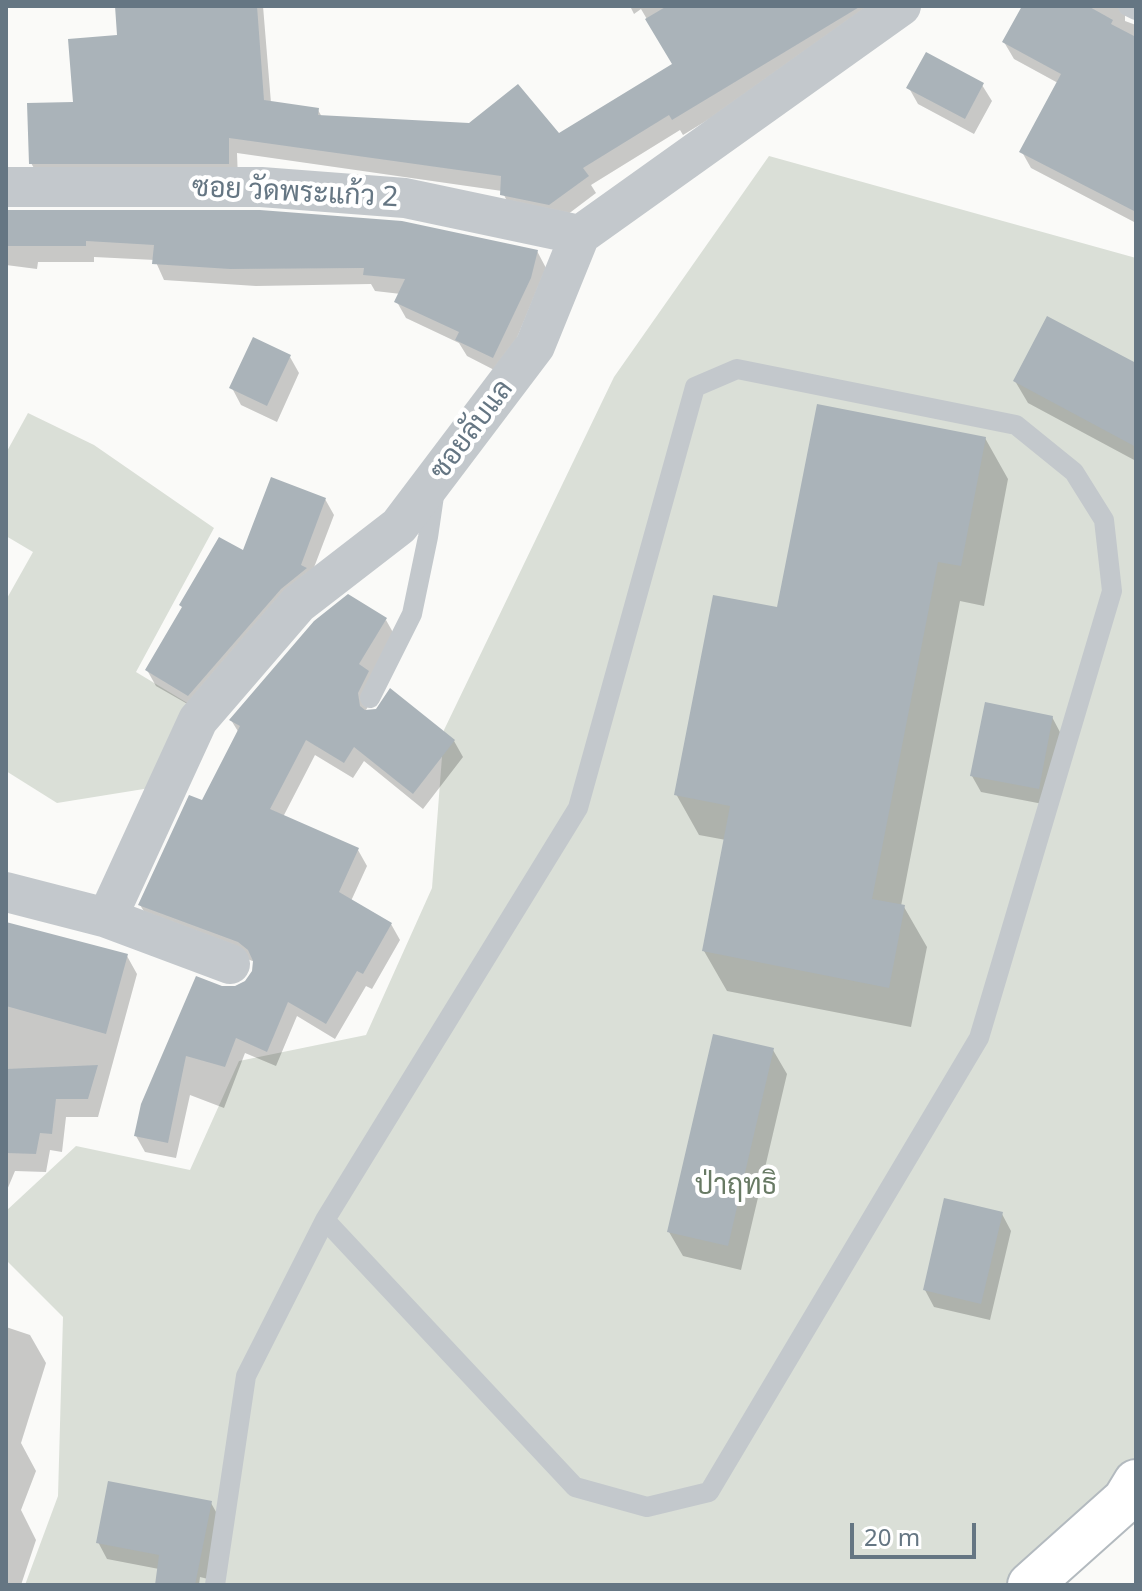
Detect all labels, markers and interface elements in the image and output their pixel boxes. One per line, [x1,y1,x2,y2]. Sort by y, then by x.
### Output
street label: ซอย วัดพระแก้ว 2 [191,171,399,215]
street label: ซอยลับแล [424,373,520,487]
park label: ป่าฤทธิ [695,1169,777,1203]
scale bar [854,1507,980,1557]
text: 20 m [864,1520,920,1553]

